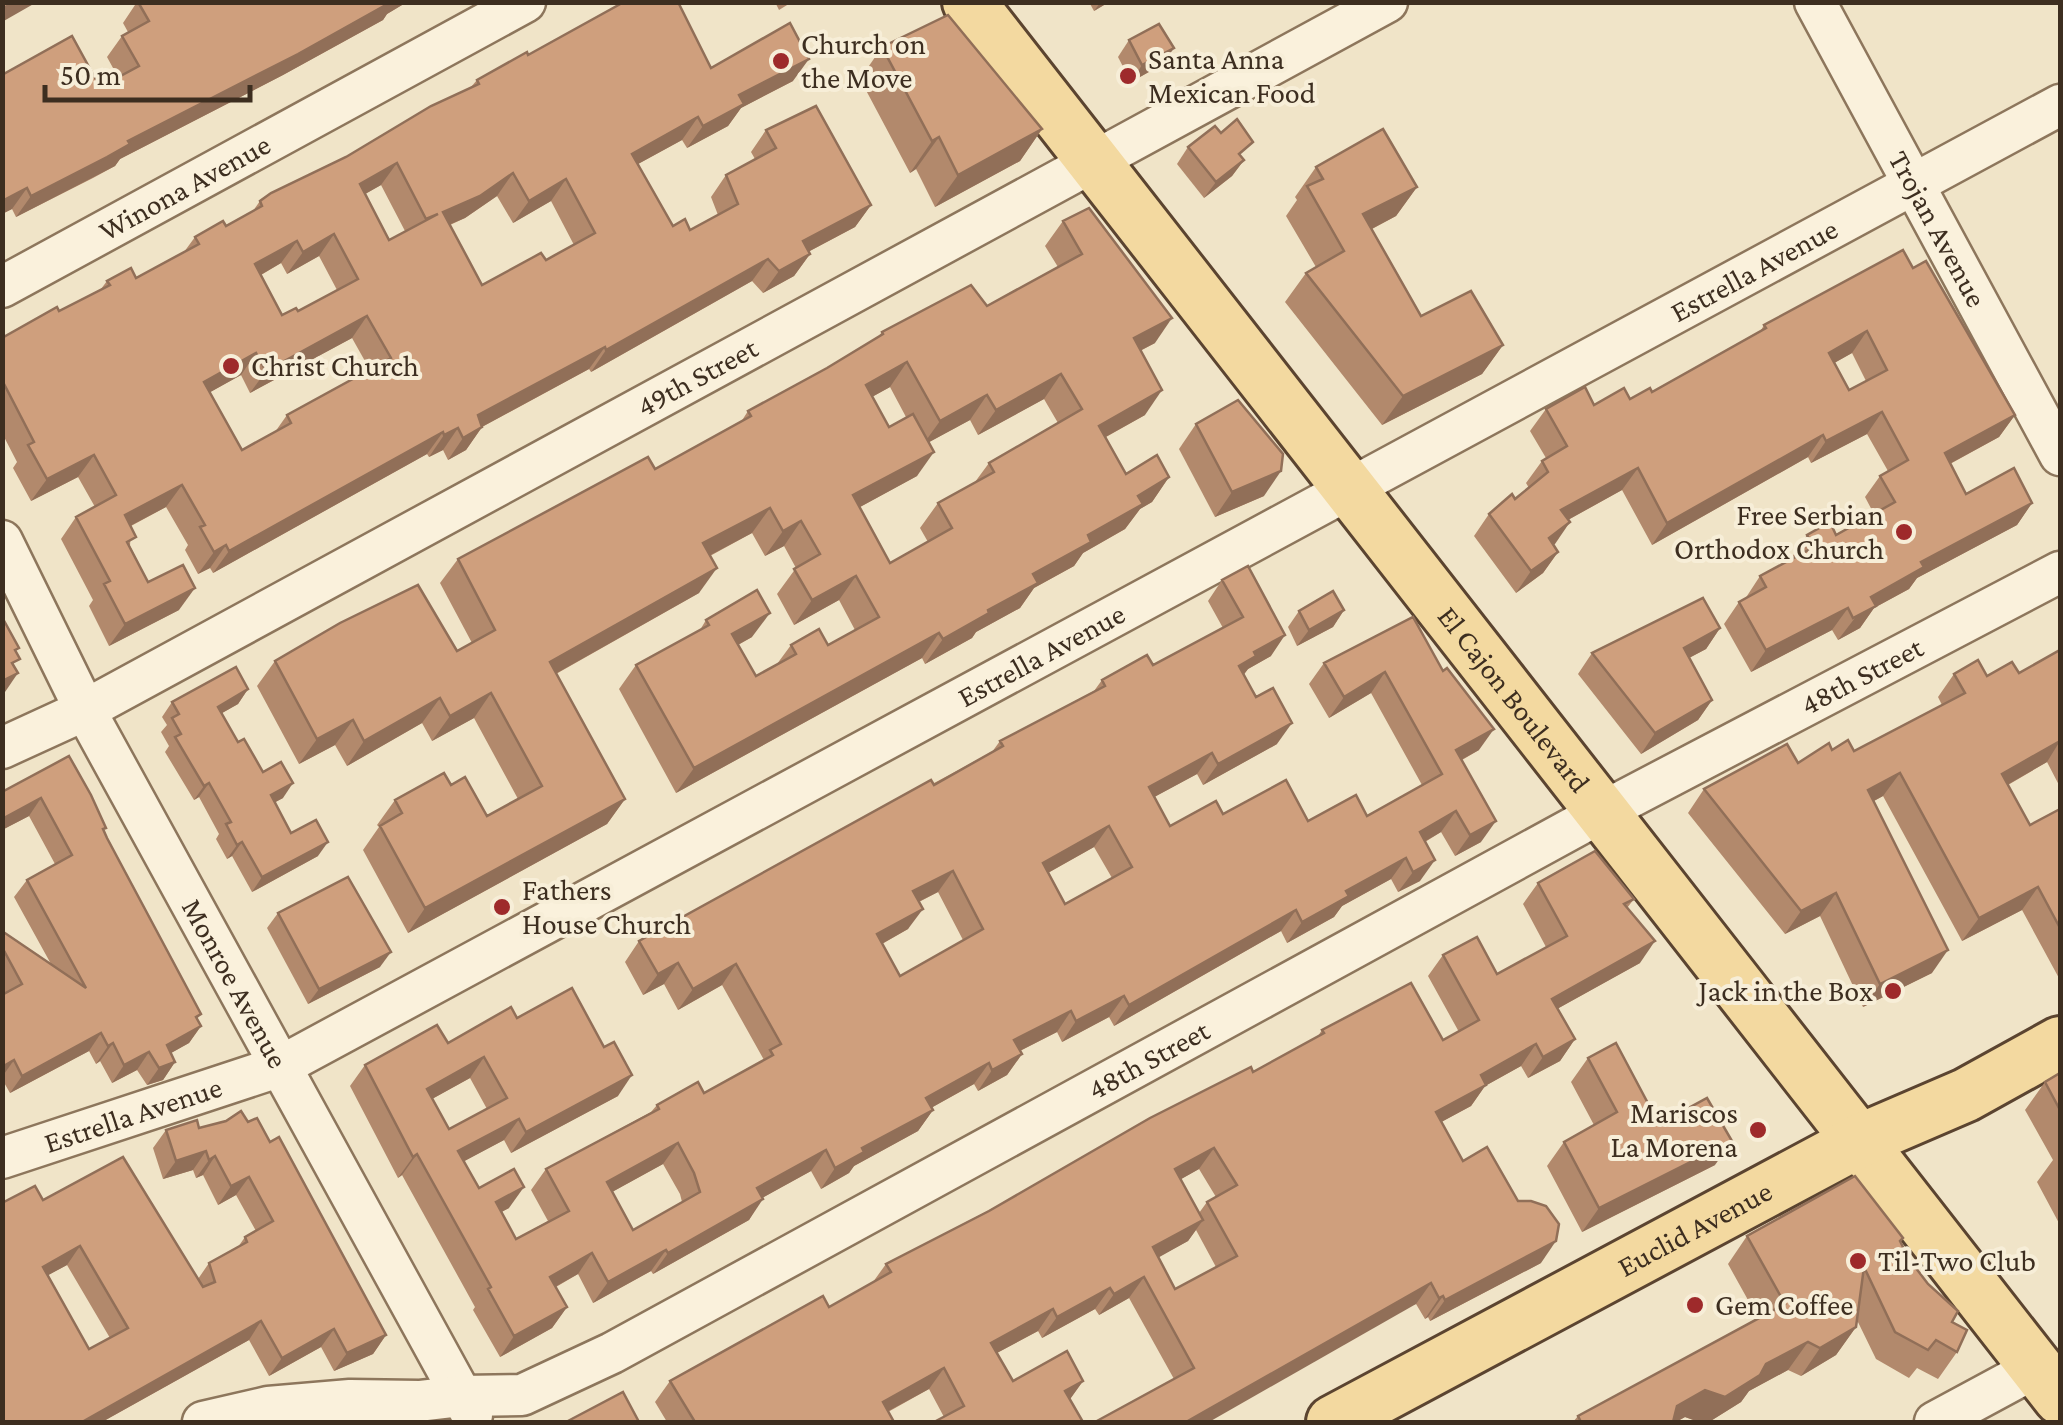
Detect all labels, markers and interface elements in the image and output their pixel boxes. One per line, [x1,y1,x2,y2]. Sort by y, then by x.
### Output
place label: Church on the Move [801,27,926,94]
scale bar [45,40,250,102]
place label: Santa Anna Mexican Food [1148,42,1316,109]
marker: Church on the Move [770,50,792,72]
text: 50 m [60,58,121,91]
marker: Santa Anna Mexican Food [1117,65,1139,87]
street label: Winona Avenue [93,127,276,247]
street label: Trojan Avenue [1883,145,1994,313]
street label: Estrella Avenue [1665,211,1843,328]
street label: 49th Street [631,330,764,423]
place label: Christ Church [251,349,419,382]
marker: Christ Church [220,355,242,377]
place label: Free Serbian Orthodox Church [1674,498,1884,565]
marker: Free Serbian Orthodox Church [1893,521,1915,543]
street label: Estrella Avenue [952,596,1130,713]
street label: El Cajon Boulevard [1432,600,1597,799]
street label: 48th Street [1795,629,1929,721]
place label: Fathers House Church [522,873,691,940]
street label: Monroe Avenue [176,893,295,1073]
marker: Fathers House Church [491,896,513,918]
place label: Jack in the Box [1696,974,1873,1007]
marker: Jack in the Box [1882,980,1904,1002]
street label: 48th Street [1082,1012,1216,1106]
street label: Estrella Avenue [40,1070,226,1159]
place label: Mariscos La Morena [1611,1096,1738,1163]
marker: Mariscos La Morena [1747,1119,1769,1141]
street label: Euclid Avenue [1612,1174,1777,1283]
place label: Til-Two Club [1878,1244,2036,1277]
marker: Til-Two Club [1847,1250,1869,1272]
place label: Gem Coffee [1715,1288,1853,1321]
marker: Gem Coffee [1684,1294,1706,1316]

